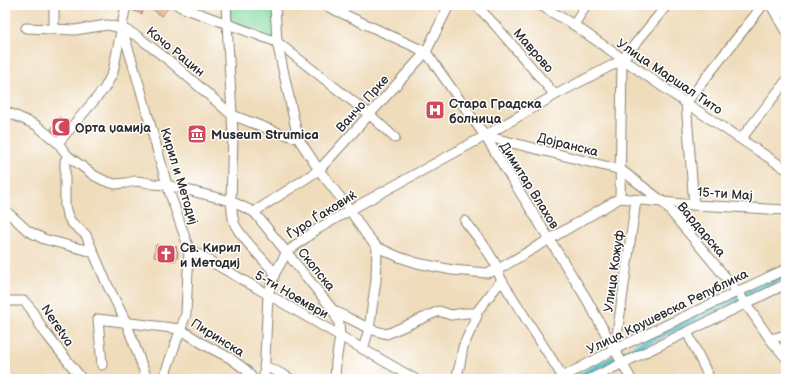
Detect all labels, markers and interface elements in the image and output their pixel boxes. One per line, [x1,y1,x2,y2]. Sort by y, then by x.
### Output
street label: Кочо Рацин [143,23,208,80]
street label: Маврово [510,25,557,76]
street label: Улица Маршал Тито [614,36,725,118]
street label: Ванчо Прке [333,72,393,136]
place label: Стара Градска болница [449,96,542,127]
hospital icon: Стара Градска болница [424,99,446,121]
mosque icon: Орта џамија [50,116,72,138]
place label: Орта џамија [75,120,151,136]
museum icon: Museum Strumica [186,123,208,145]
street label: Кирил и Методиј [157,126,201,227]
place label: Museum Strumica [211,127,319,143]
street label: Дојранска [536,130,600,160]
street label: Димитар Влахов [496,139,562,232]
street label: 15-ти Мај [697,184,753,204]
street label: Ѓуро Ѓаковиќ [283,186,360,243]
street label: Вардарска [674,199,729,261]
street label: Улица Кожуф [600,229,628,313]
place label: Св. Кирил и Методиј [180,240,241,271]
church icon: Св. Кирил и Методиј [155,243,177,265]
street label: Скопска [294,245,339,295]
street label: Улица Крушевска Република [584,266,751,358]
street label: 5-ти Ноември [252,267,331,322]
street label: Neretva [37,302,77,350]
street label: Пиринска [188,315,247,361]

